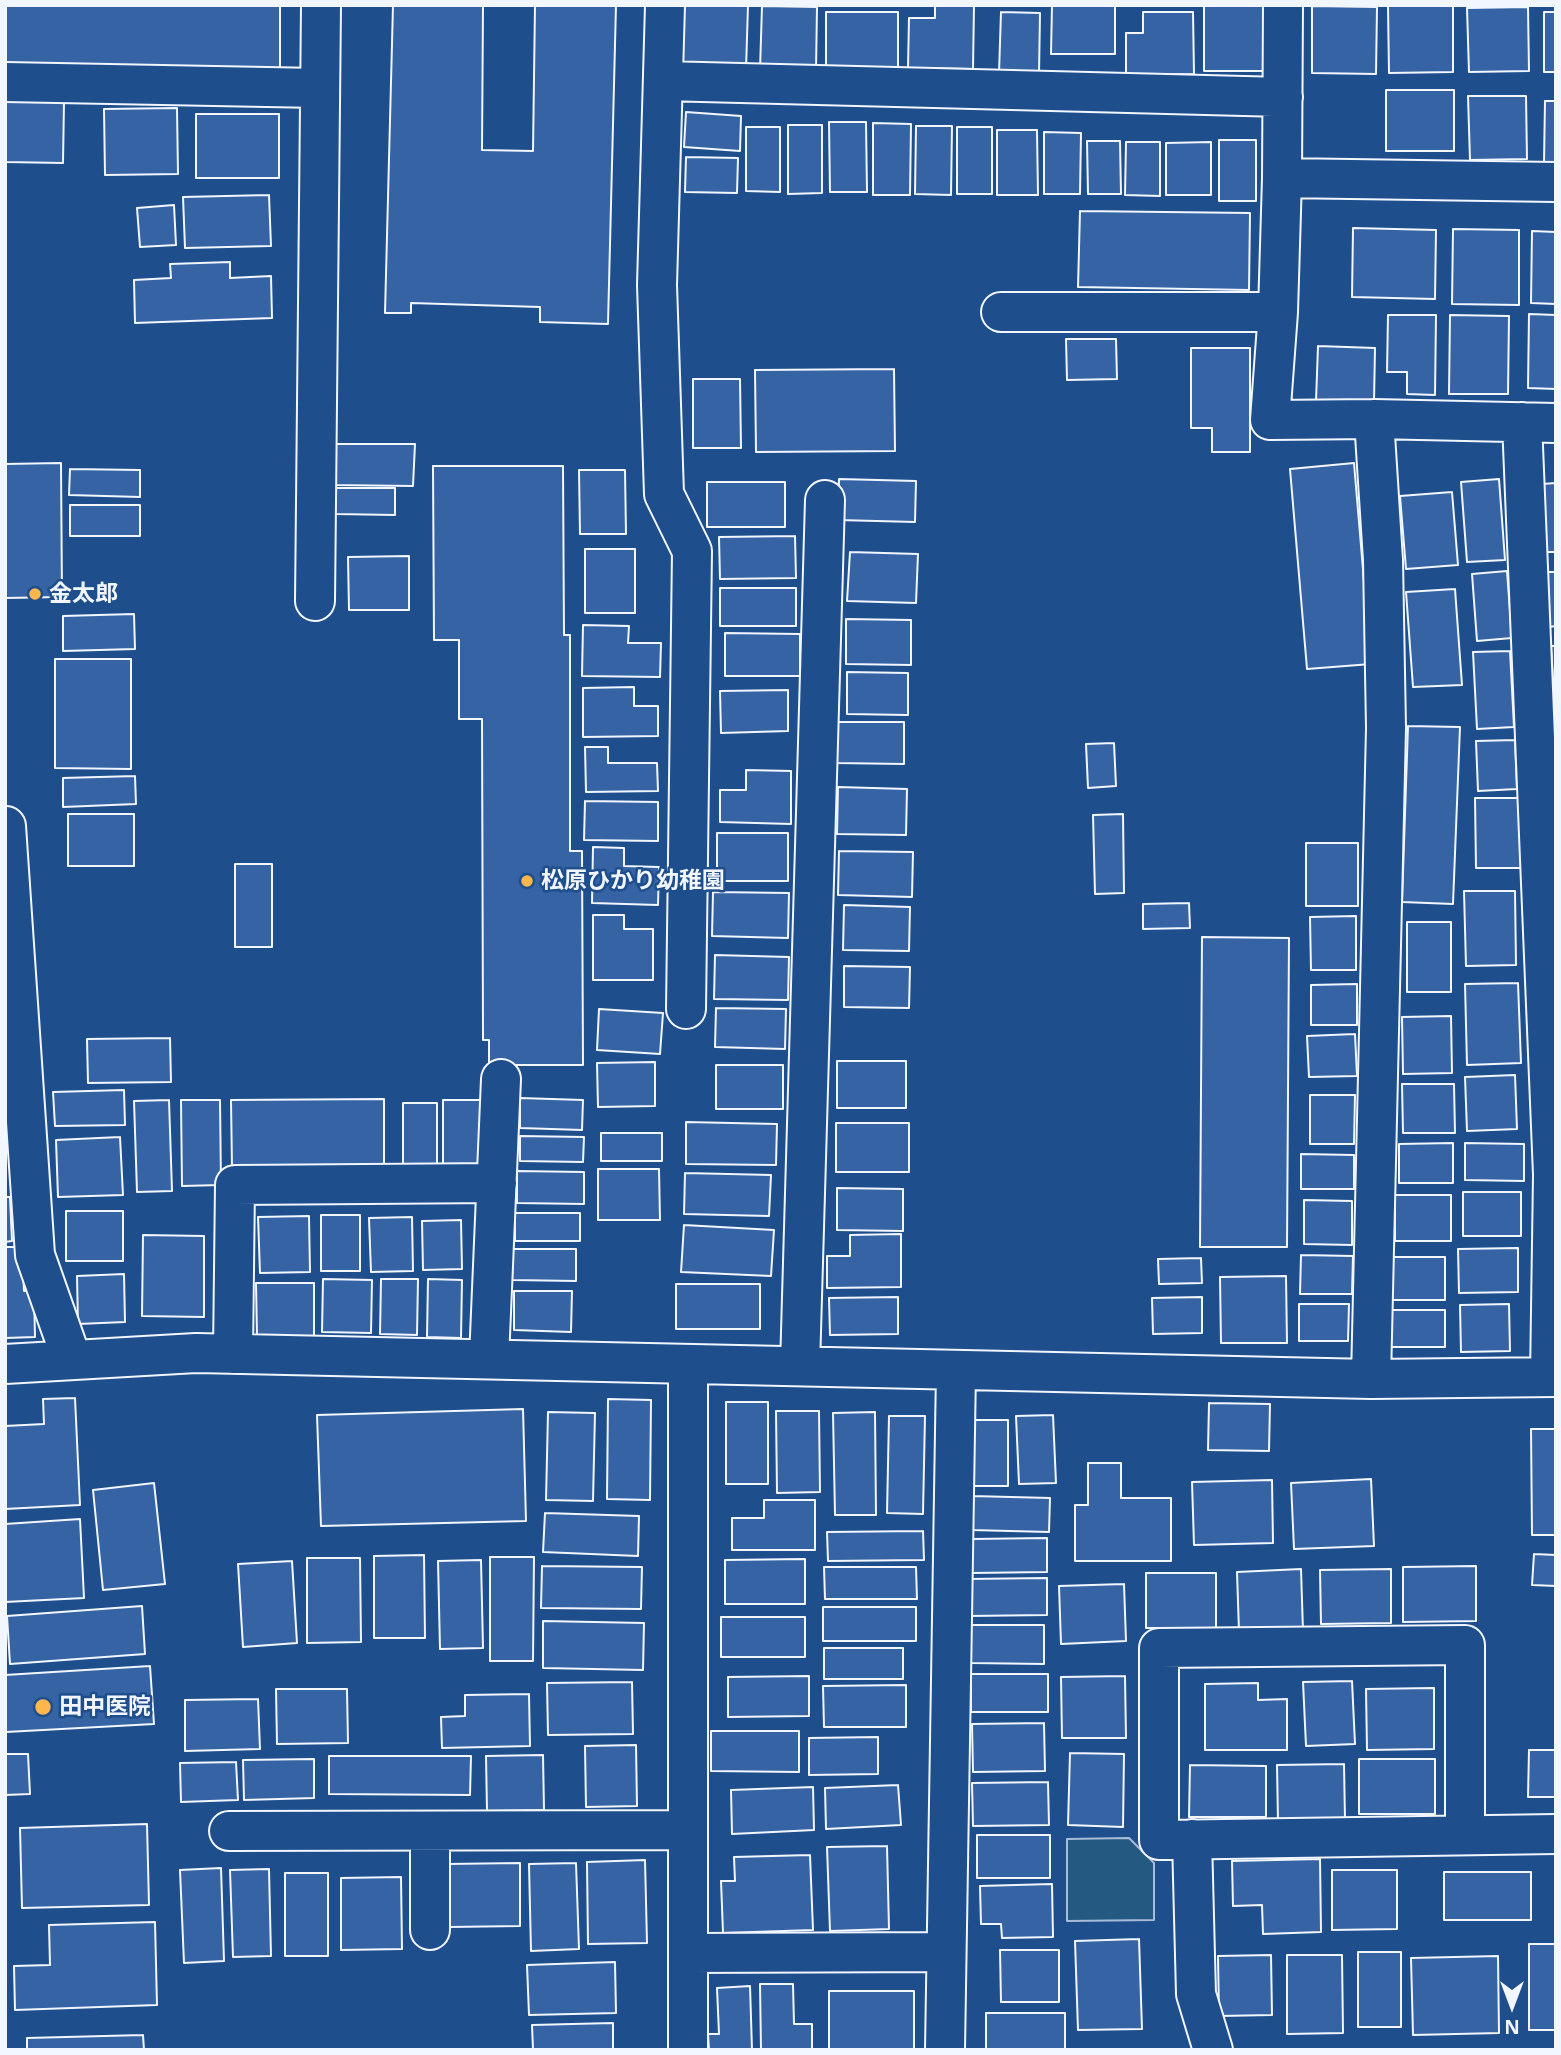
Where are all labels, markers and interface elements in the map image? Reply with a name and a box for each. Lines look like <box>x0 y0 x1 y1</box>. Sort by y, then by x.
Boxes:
place label: 金太郎 <box>49 580 118 608</box>
marker: 金太郎 <box>27 586 43 602</box>
place label: 松原ひかり幼稚園 <box>541 867 725 895</box>
marker: 松原ひかり幼稚園 <box>519 873 535 889</box>
place label: 田中医院 <box>59 1693 151 1721</box>
marker: 田中医院 <box>33 1697 53 1717</box>
north arrow <box>1477 1971 1547 2041</box>
text: N <box>1504 2014 1520 2040</box>

